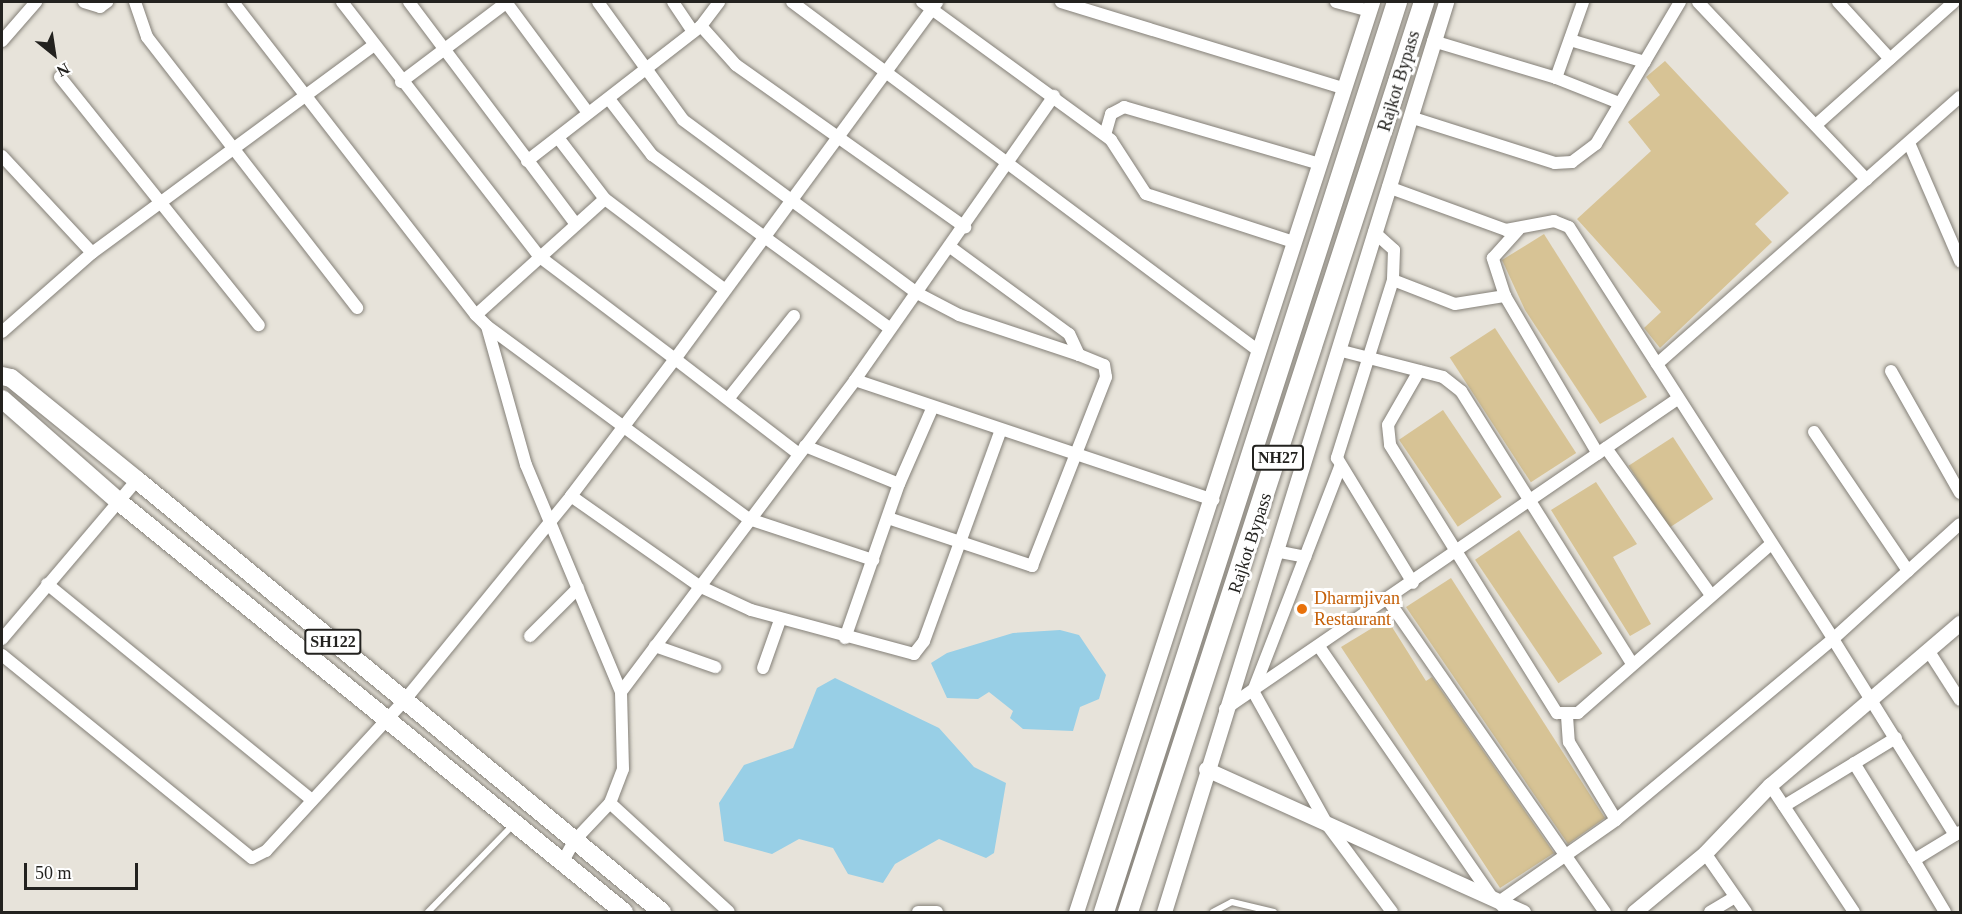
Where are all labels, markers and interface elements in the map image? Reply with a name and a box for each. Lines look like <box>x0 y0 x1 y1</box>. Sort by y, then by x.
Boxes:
north arrow <box>24 24 84 84</box>
street label: Rajkot Bypass <box>1373 28 1425 134</box>
text: N <box>54 60 73 80</box>
road number: NH27 <box>1251 445 1305 471</box>
street label: Rajkot Bypass <box>1224 490 1276 596</box>
place label: Dharmjivan Restaurant <box>1314 588 1400 630</box>
marker: Dharmjivan Restaurant <box>1295 602 1309 616</box>
road number: SH122 <box>303 629 363 655</box>
scale bar <box>27 851 141 889</box>
text: 50 m <box>35 863 72 883</box>

